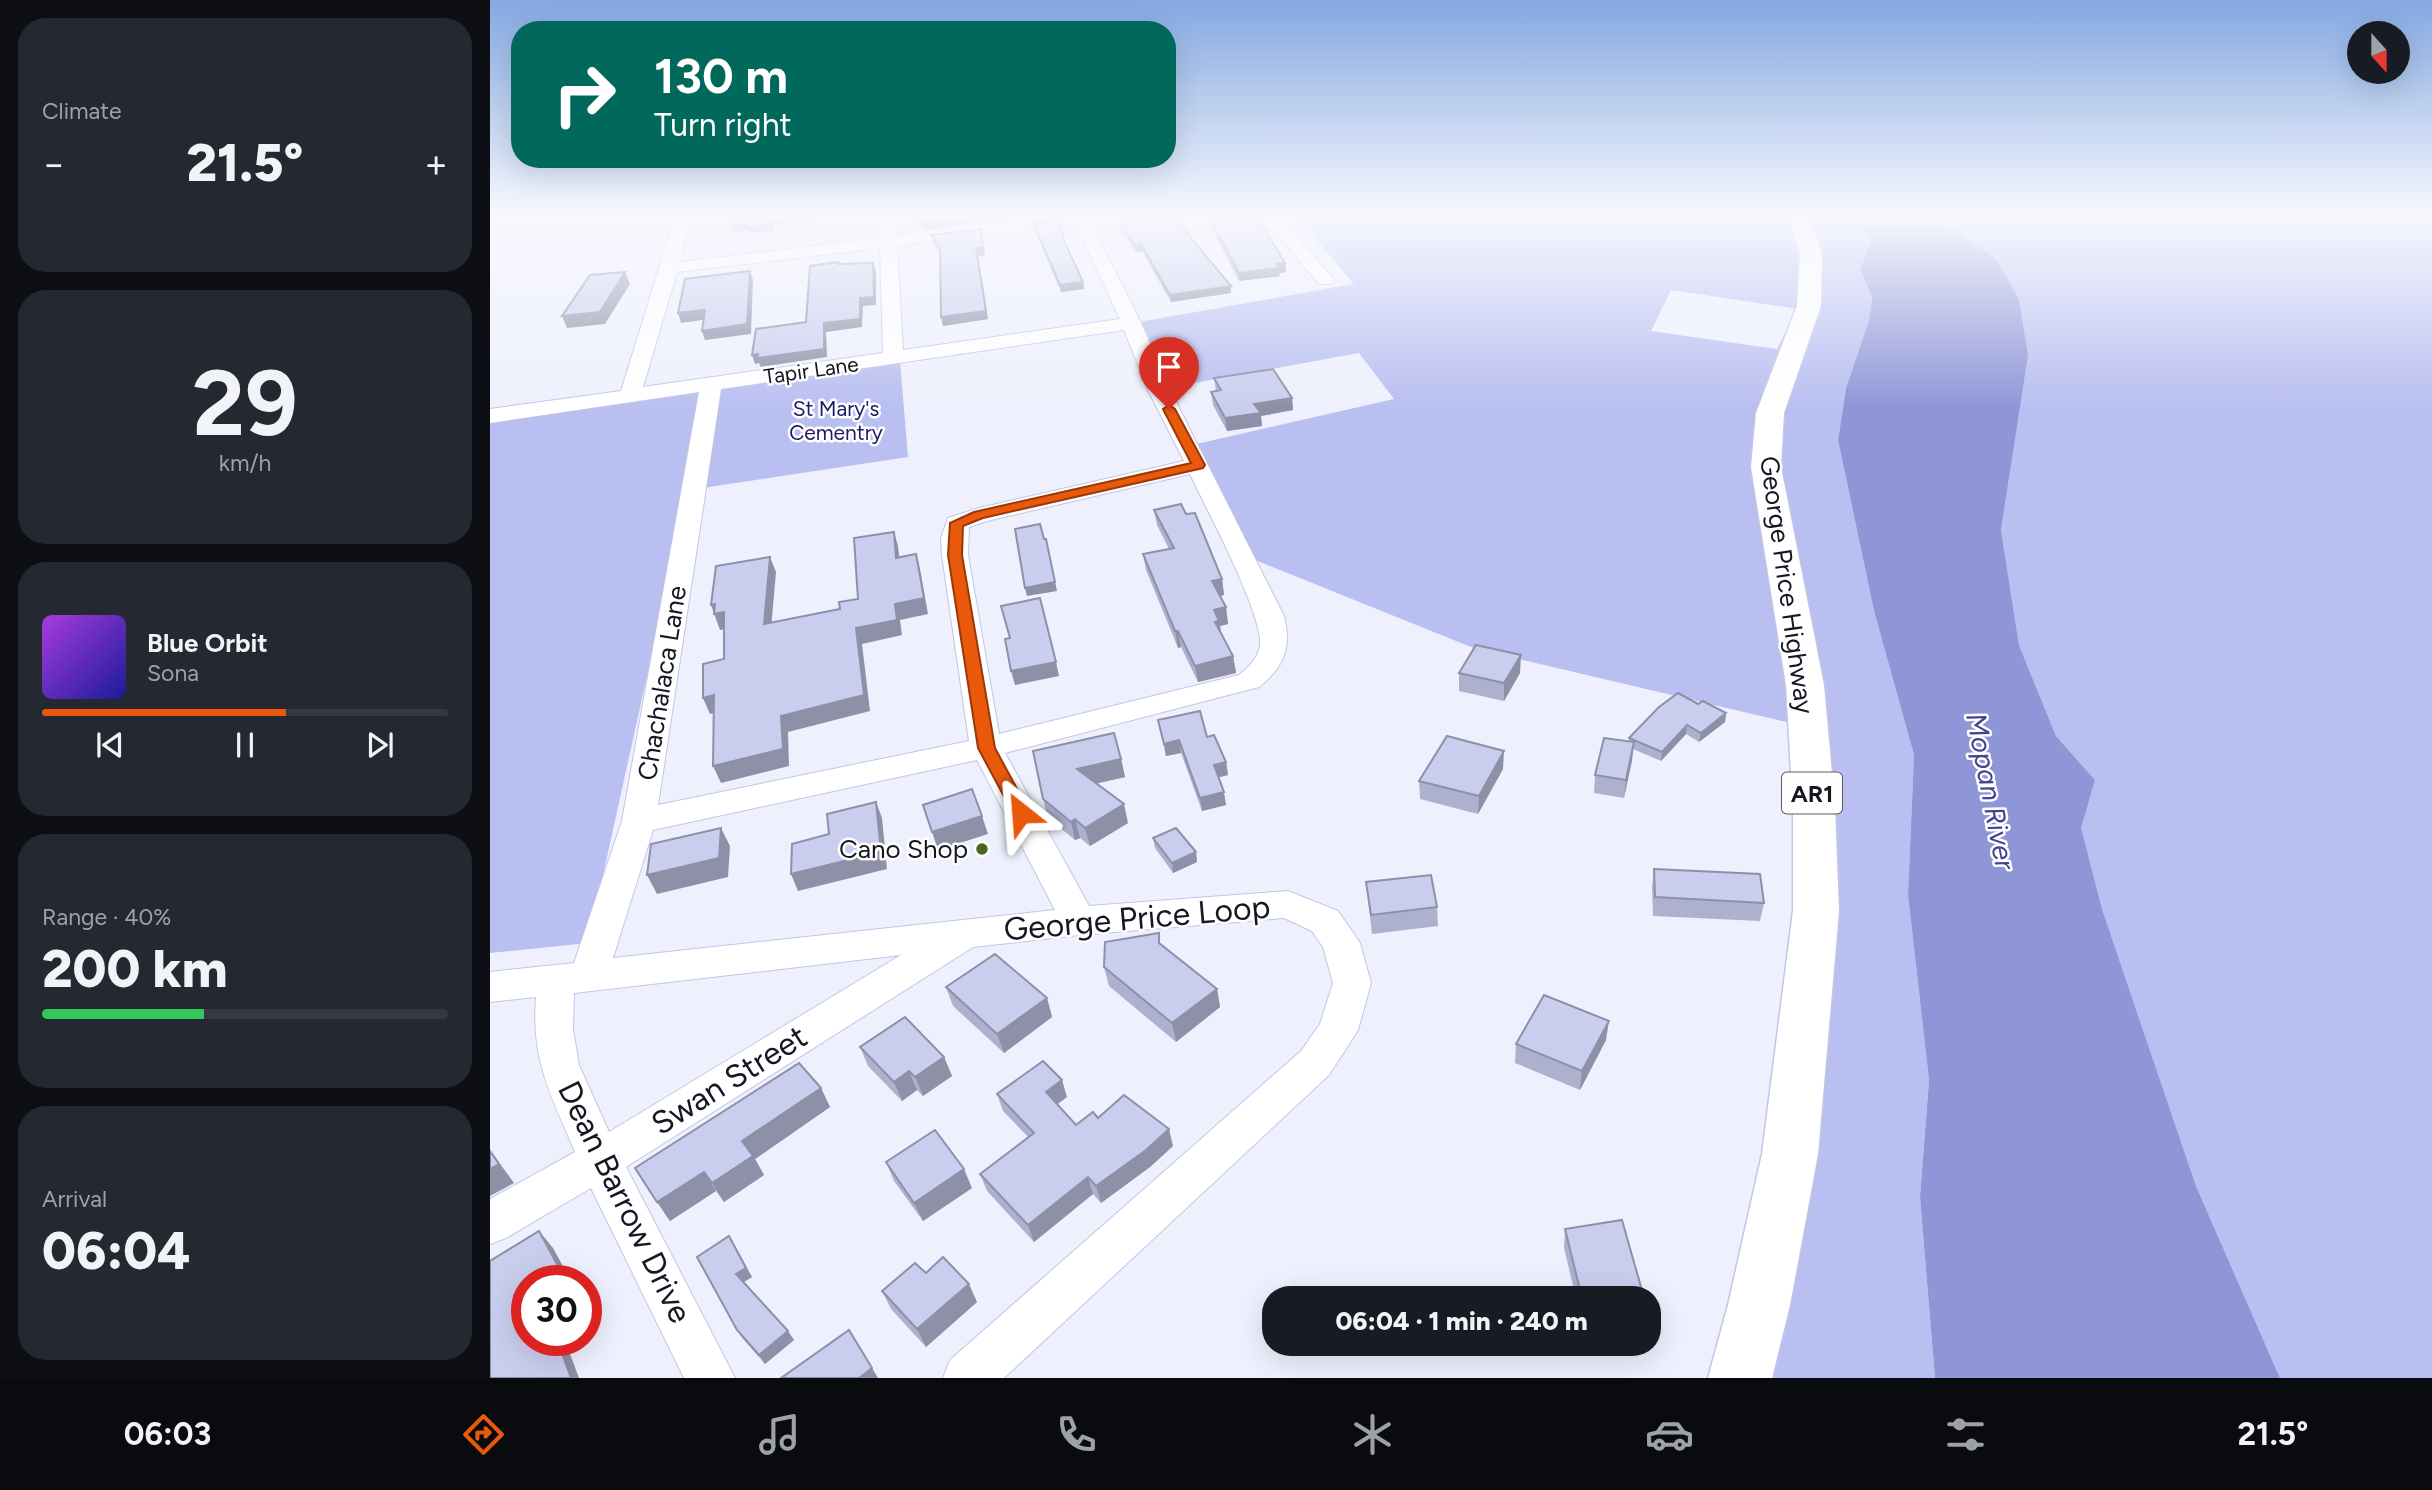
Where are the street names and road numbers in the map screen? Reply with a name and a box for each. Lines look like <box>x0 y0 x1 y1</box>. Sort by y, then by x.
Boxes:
street label: Tapir Lane <box>762 351 860 389</box>
street label: George Price Highway <box>1753 454 1821 716</box>
street label: Chachalaca Lane <box>631 583 693 783</box>
road number: AR1 <box>1782 772 1842 814</box>
street label: George Price Loop <box>1002 887 1272 949</box>
street label: Swan Street <box>644 1017 814 1143</box>
street label: Dean Barrow Drive <box>550 1075 700 1329</box>

